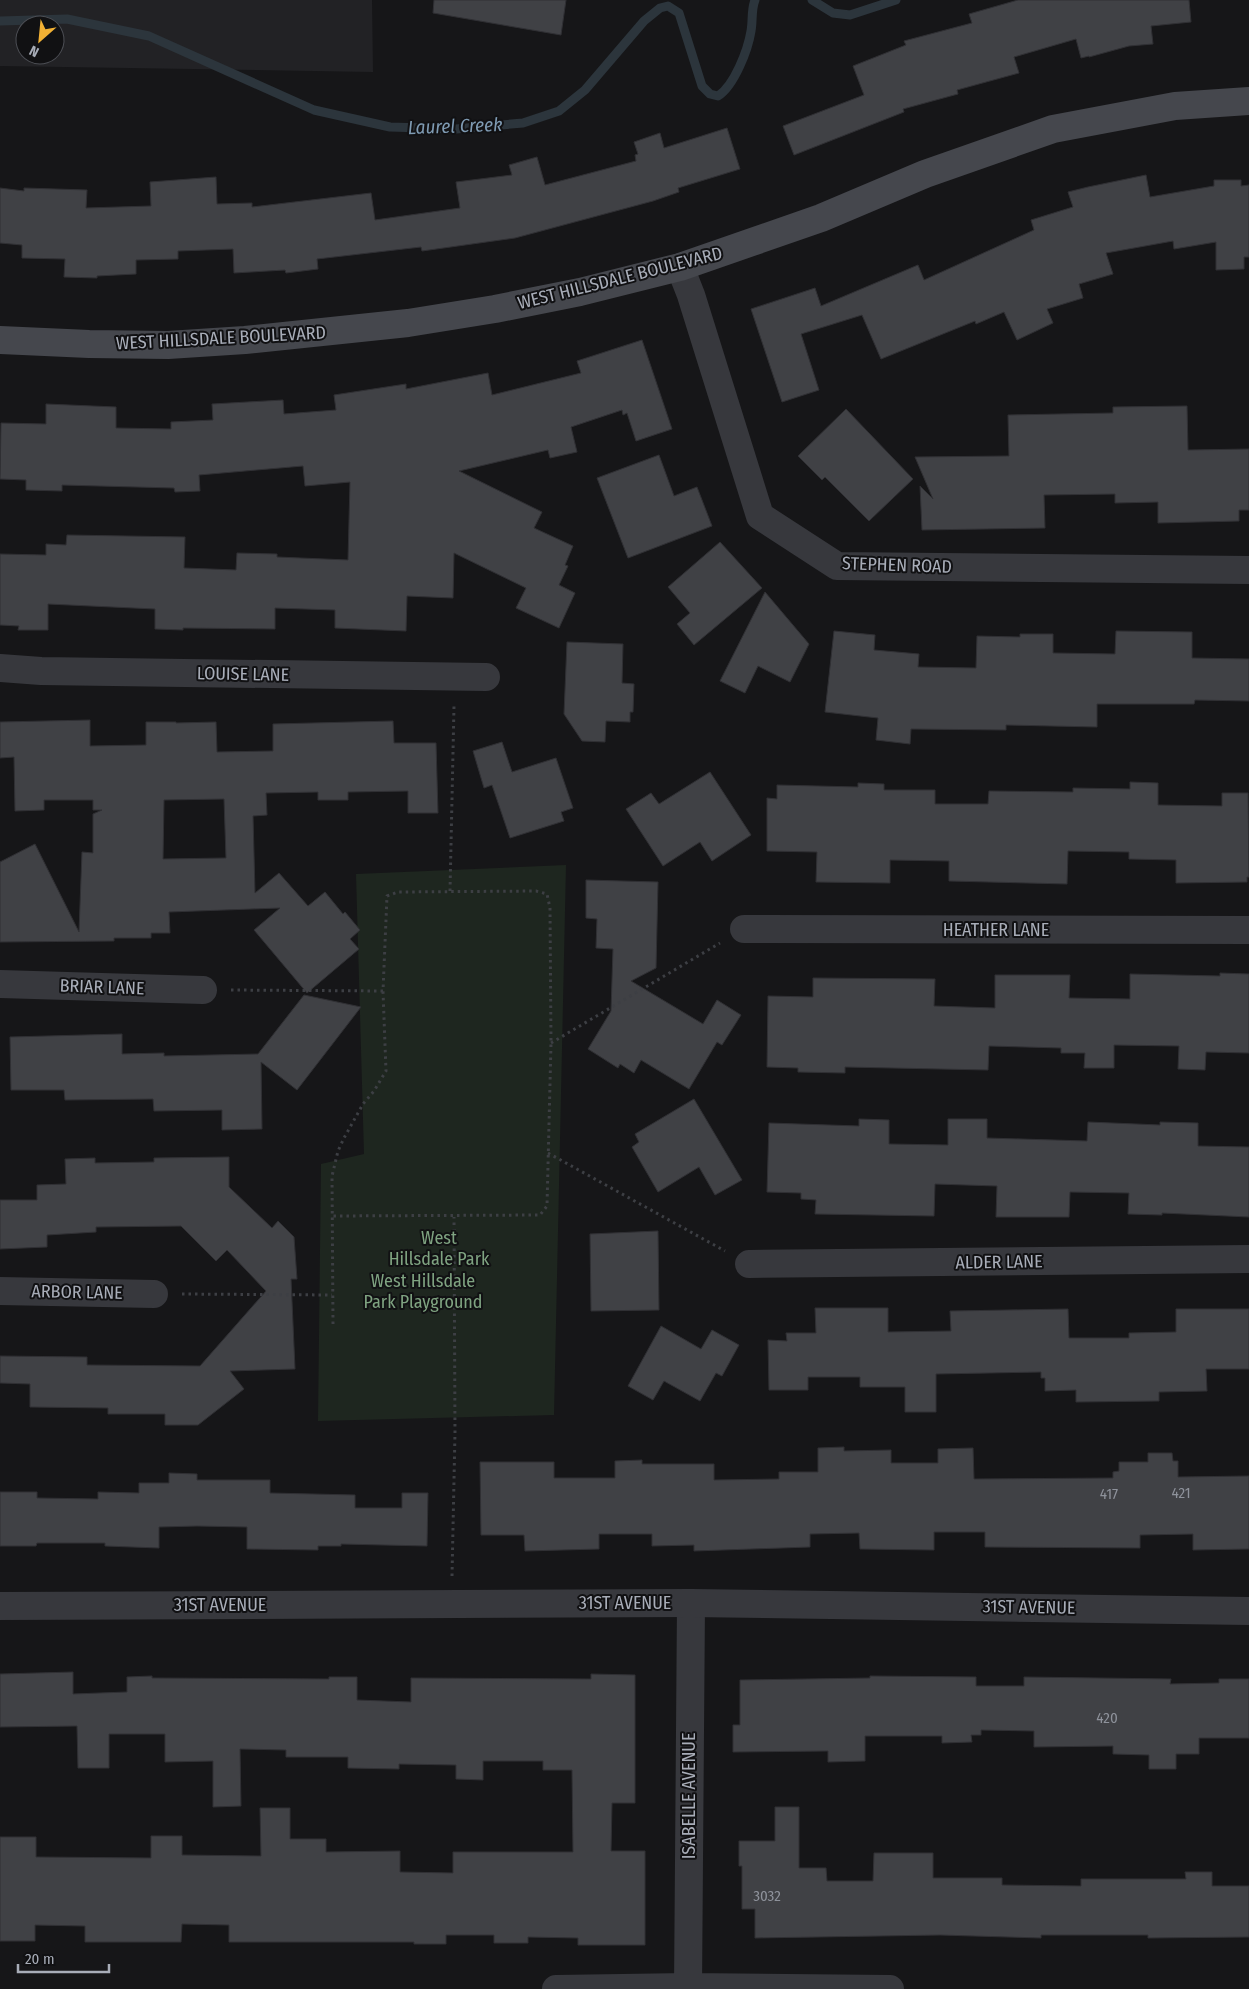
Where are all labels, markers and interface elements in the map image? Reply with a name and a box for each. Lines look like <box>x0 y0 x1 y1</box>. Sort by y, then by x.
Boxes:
north arrow <box>15 15 65 65</box>
text: N <box>27 42 42 61</box>
water label: Laurel Creek <box>407 113 503 139</box>
street label: WEST HILLSDALE BOULEVARD <box>515 242 725 314</box>
street label: WEST HILLSDALE BOULEVARD <box>115 322 327 354</box>
street label: STEPHEN ROAD <box>842 552 952 578</box>
street label: LOUISE LANE <box>197 662 289 686</box>
street label: HEATHER LANE <box>943 919 1049 941</box>
street label: BRIAR LANE <box>59 975 145 999</box>
park label: West Hillsdale Park <box>389 1227 490 1270</box>
street label: ALDER LANE <box>955 1250 1043 1274</box>
park label: West Hillsdale Park Playground <box>364 1270 482 1313</box>
street label: ARBOR LANE <box>31 1280 123 1304</box>
house number: 421 <box>1171 1484 1191 1502</box>
house number: 417 <box>1100 1485 1118 1503</box>
street label: 31ST AVENUE <box>579 1592 671 1614</box>
street label: 31ST AVENUE <box>174 1594 266 1616</box>
street label: 31ST AVENUE <box>983 1595 1075 1619</box>
house number: 420 <box>1096 1709 1118 1727</box>
street label: ISABELLE AVENUE <box>678 1733 700 1859</box>
house number: 3032 <box>753 1887 781 1905</box>
scale bar <box>18 1942 109 1974</box>
text: 20 m <box>25 1950 55 1968</box>

